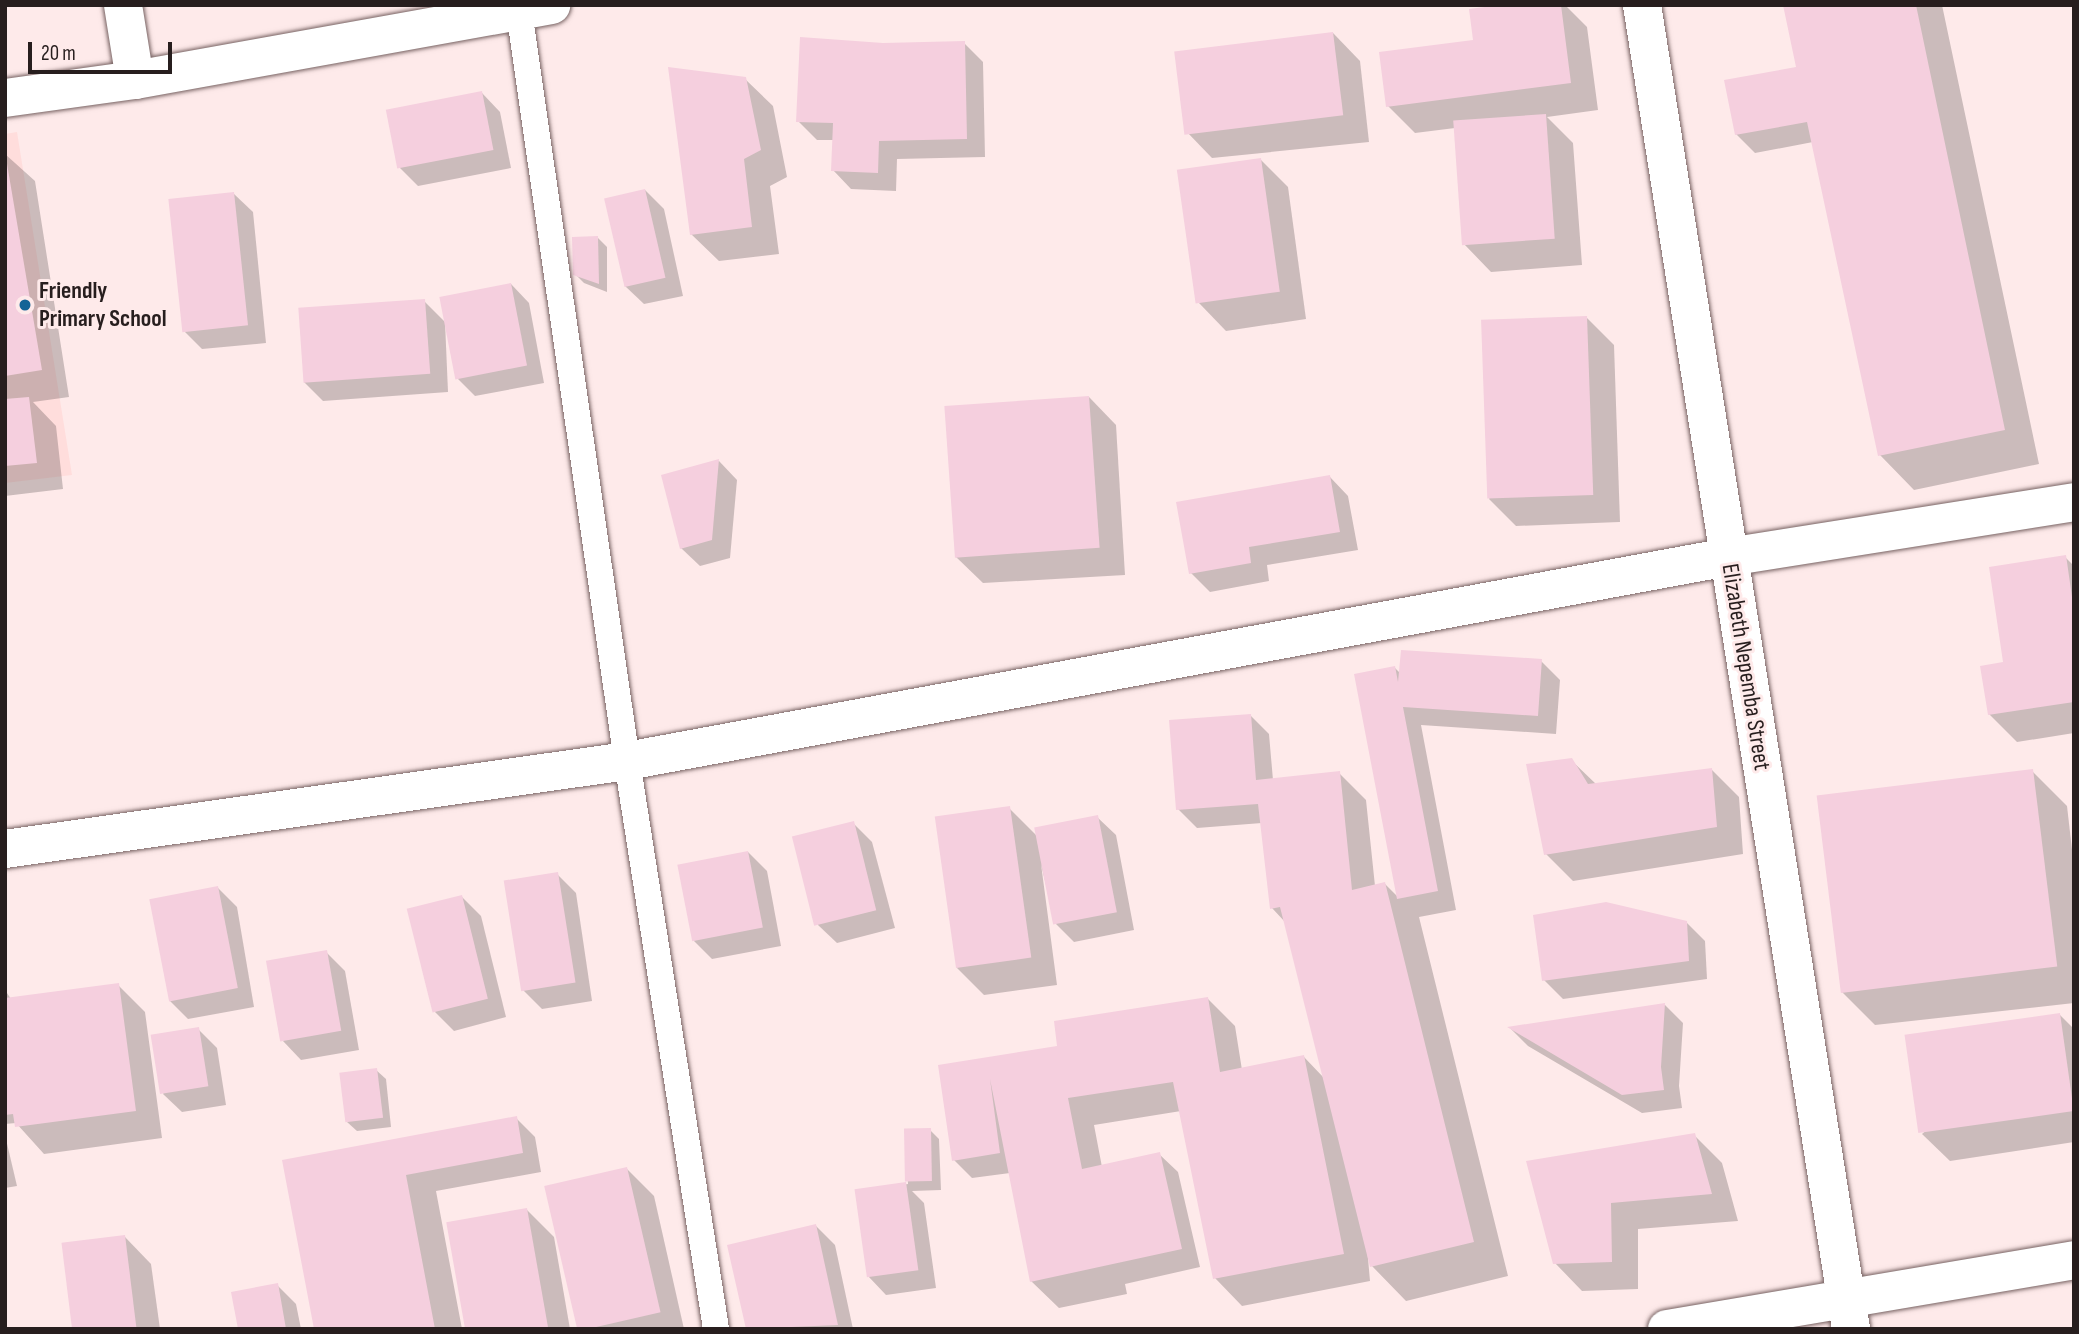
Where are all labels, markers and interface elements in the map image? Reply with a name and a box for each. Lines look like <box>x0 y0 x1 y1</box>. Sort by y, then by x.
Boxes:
scale bar <box>32 28 175 72</box>
text: 20 m <box>41 41 76 66</box>
place label: Friendly Primary School <box>39 277 167 333</box>
marker: Friendly Primary School <box>17 297 33 313</box>
street label: Elizabeth Nepemba Street <box>1715 562 1777 772</box>

